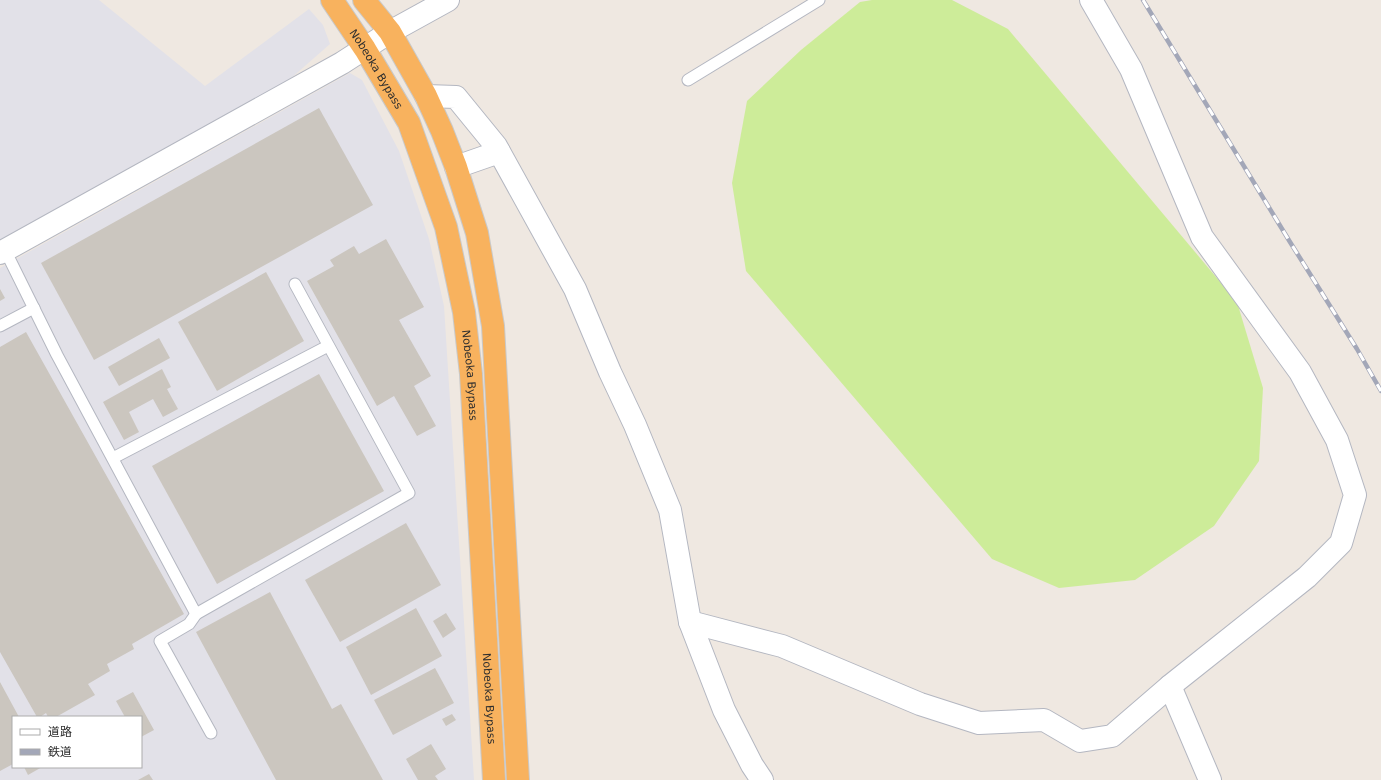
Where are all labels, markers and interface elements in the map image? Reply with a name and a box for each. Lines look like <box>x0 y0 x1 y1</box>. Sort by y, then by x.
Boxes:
street label: Nobeoka Bypass <box>347 27 405 112</box>
street label: Nobeoka Bypass <box>459 329 480 421</box>
street label: Nobeoka Bypass <box>480 653 498 745</box>
legend <box>12 716 142 768</box>
text: 道路 <box>48 725 72 739</box>
text: 鉄道 <box>48 745 72 759</box>

